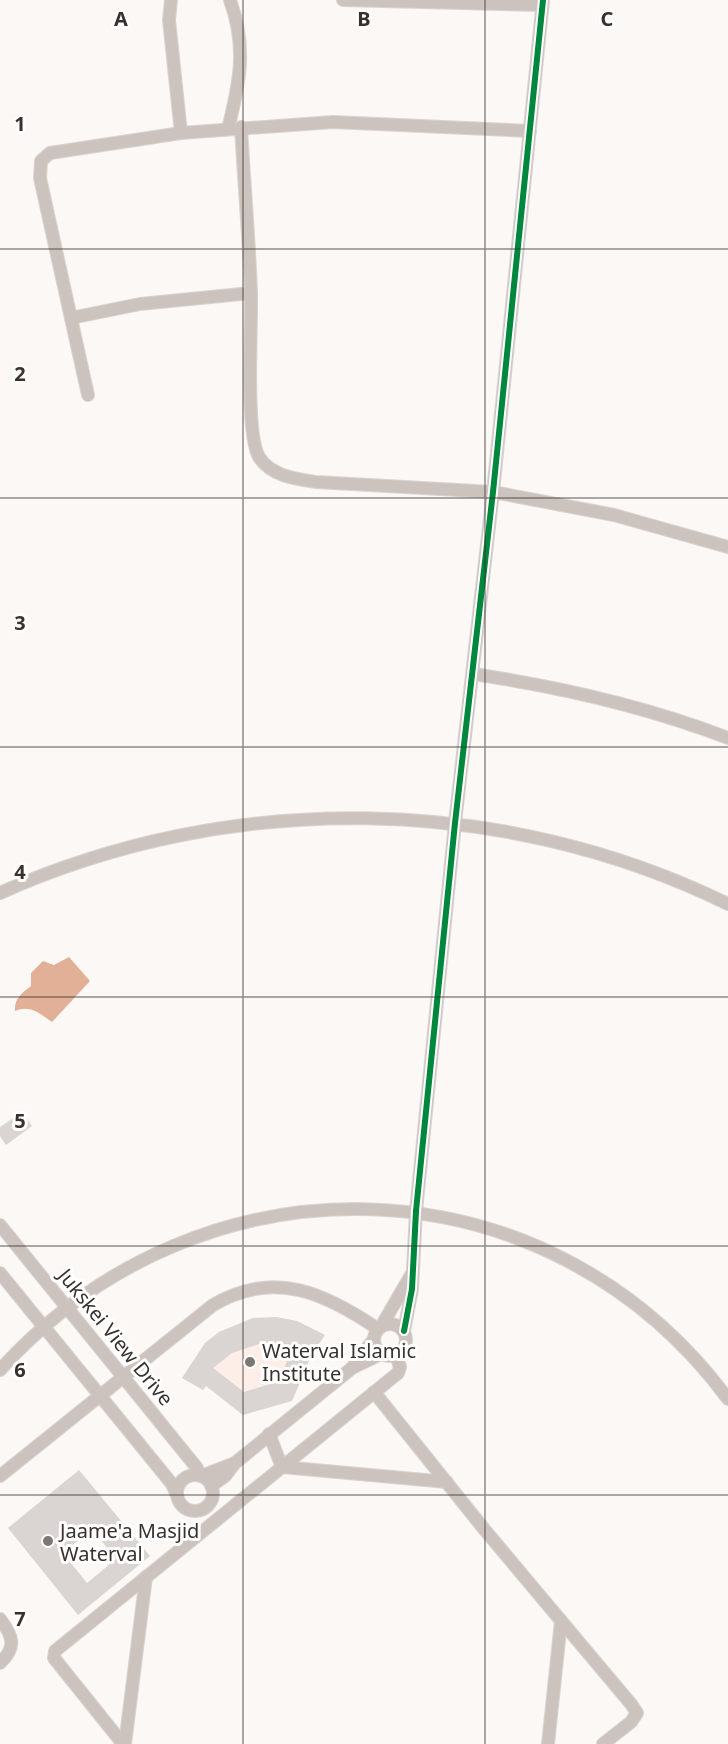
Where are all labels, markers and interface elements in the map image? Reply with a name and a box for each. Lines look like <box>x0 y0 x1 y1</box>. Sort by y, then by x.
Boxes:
text: A <box>114 5 128 32</box>
text: B <box>357 5 371 32</box>
text: C <box>601 5 614 32</box>
text: 1 <box>14 110 26 137</box>
text: 2 <box>14 360 26 387</box>
text: 3 <box>14 609 26 636</box>
text: 4 <box>14 858 26 885</box>
text: 5 <box>14 1107 26 1134</box>
street label: Jukskei View Drive <box>51 1261 180 1411</box>
place label: Waterval Islamic Institute <box>262 1337 416 1387</box>
marker: Waterval Islamic Institute <box>243 1355 257 1369</box>
text: 6 <box>14 1356 26 1383</box>
place label: Jaame'a Masjid Waterval <box>58 1517 199 1567</box>
marker: Jaame'a Masjid Waterval <box>41 1534 55 1548</box>
text: 7 <box>14 1605 26 1632</box>

